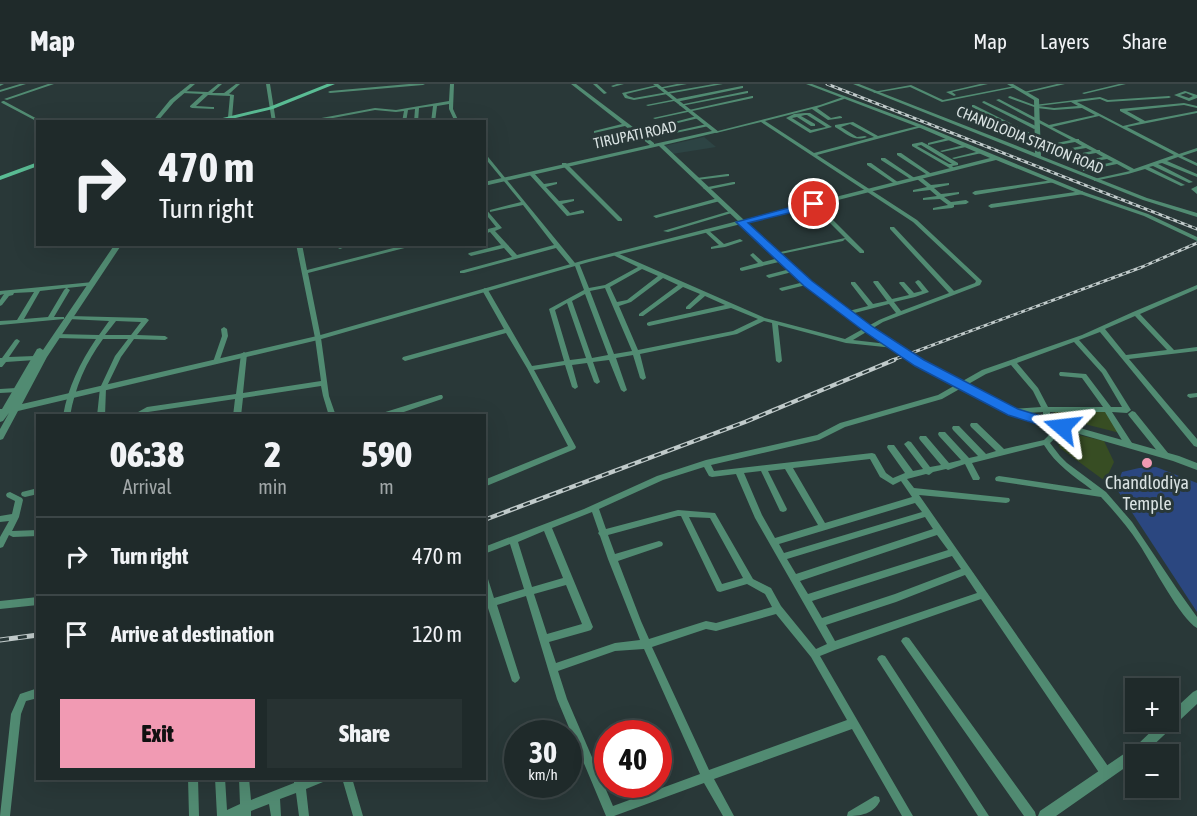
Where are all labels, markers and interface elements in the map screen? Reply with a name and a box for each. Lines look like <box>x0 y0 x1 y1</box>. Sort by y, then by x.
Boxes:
text: Map <box>30 25 75 57</box>
text: Map <box>973 29 1007 53</box>
text: Layers <box>1040 29 1090 53</box>
text: Share <box>1123 29 1167 53</box>
street label: CHANDLODIA STATION ROAD <box>954 102 1106 177</box>
street label: TIRUPATI ROAD <box>592 117 678 152</box>
text: 470 m <box>159 143 254 191</box>
icon: right <box>60 144 138 222</box>
pin <box>788 178 839 229</box>
icon: arrive <box>797 187 830 220</box>
text: Turn right <box>159 193 254 224</box>
position arrow <box>1030 395 1094 459</box>
text: 06:38 <box>110 433 184 475</box>
text: 2 <box>264 433 281 475</box>
text: 590 <box>361 433 412 475</box>
marker: Chandlodiya Temple <box>1140 456 1154 470</box>
place label: Chandlodiya Temple <box>1105 472 1189 514</box>
text: Arrival <box>123 475 172 498</box>
text: min <box>258 475 287 498</box>
text: m <box>379 475 394 498</box>
icon: right <box>60 540 93 573</box>
text: Turn right <box>111 543 188 569</box>
text: 470 m <box>412 543 462 569</box>
icon: arrive <box>60 618 93 651</box>
text: Arrive at destination <box>111 621 274 647</box>
text: 120 m <box>412 621 462 647</box>
map controls <box>1125 678 1179 798</box>
button: + <box>1125 678 1179 732</box>
button: Exit <box>60 699 255 768</box>
button: Share <box>267 699 462 768</box>
speed limit sign: 40 <box>594 720 672 798</box>
text: 30 <box>529 735 557 769</box>
button: − <box>1125 744 1179 798</box>
text: km/h <box>528 766 558 783</box>

